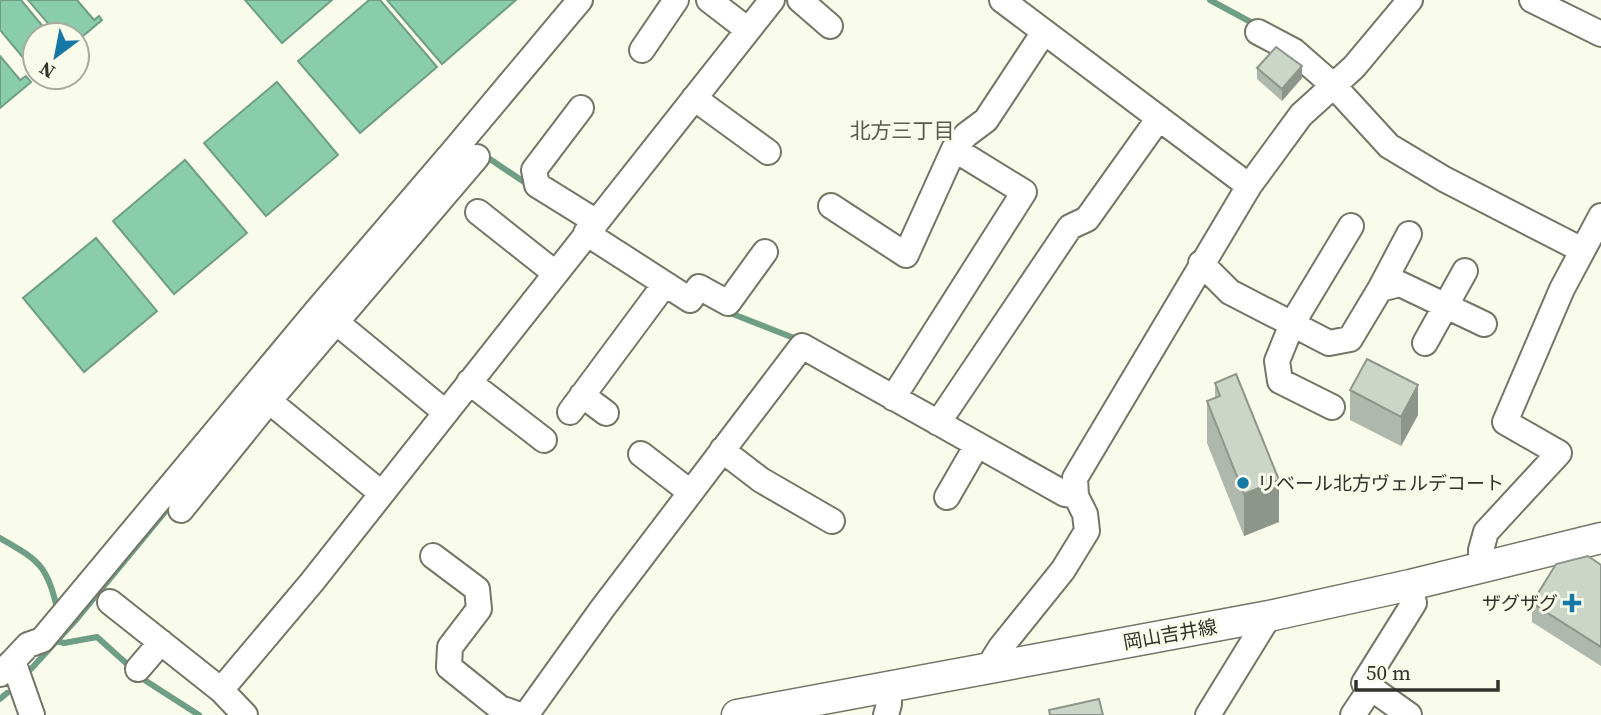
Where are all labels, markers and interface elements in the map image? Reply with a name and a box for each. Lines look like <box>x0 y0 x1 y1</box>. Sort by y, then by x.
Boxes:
north arrow <box>21 21 91 91</box>
text: N <box>34 56 60 85</box>
district label: 北方三丁目 <box>850 116 955 145</box>
place label: リベール北方ヴェルデコート <box>1257 470 1504 496</box>
marker: リベール北方ヴェルデコート <box>1235 475 1251 491</box>
place label: ザグザグ <box>1482 590 1558 616</box>
marker: ザグザグ <box>1564 595 1580 611</box>
street label: 岡山吉井線 <box>1121 613 1219 655</box>
scale bar <box>1356 648 1498 692</box>
text: 50 m <box>1366 658 1411 687</box>

